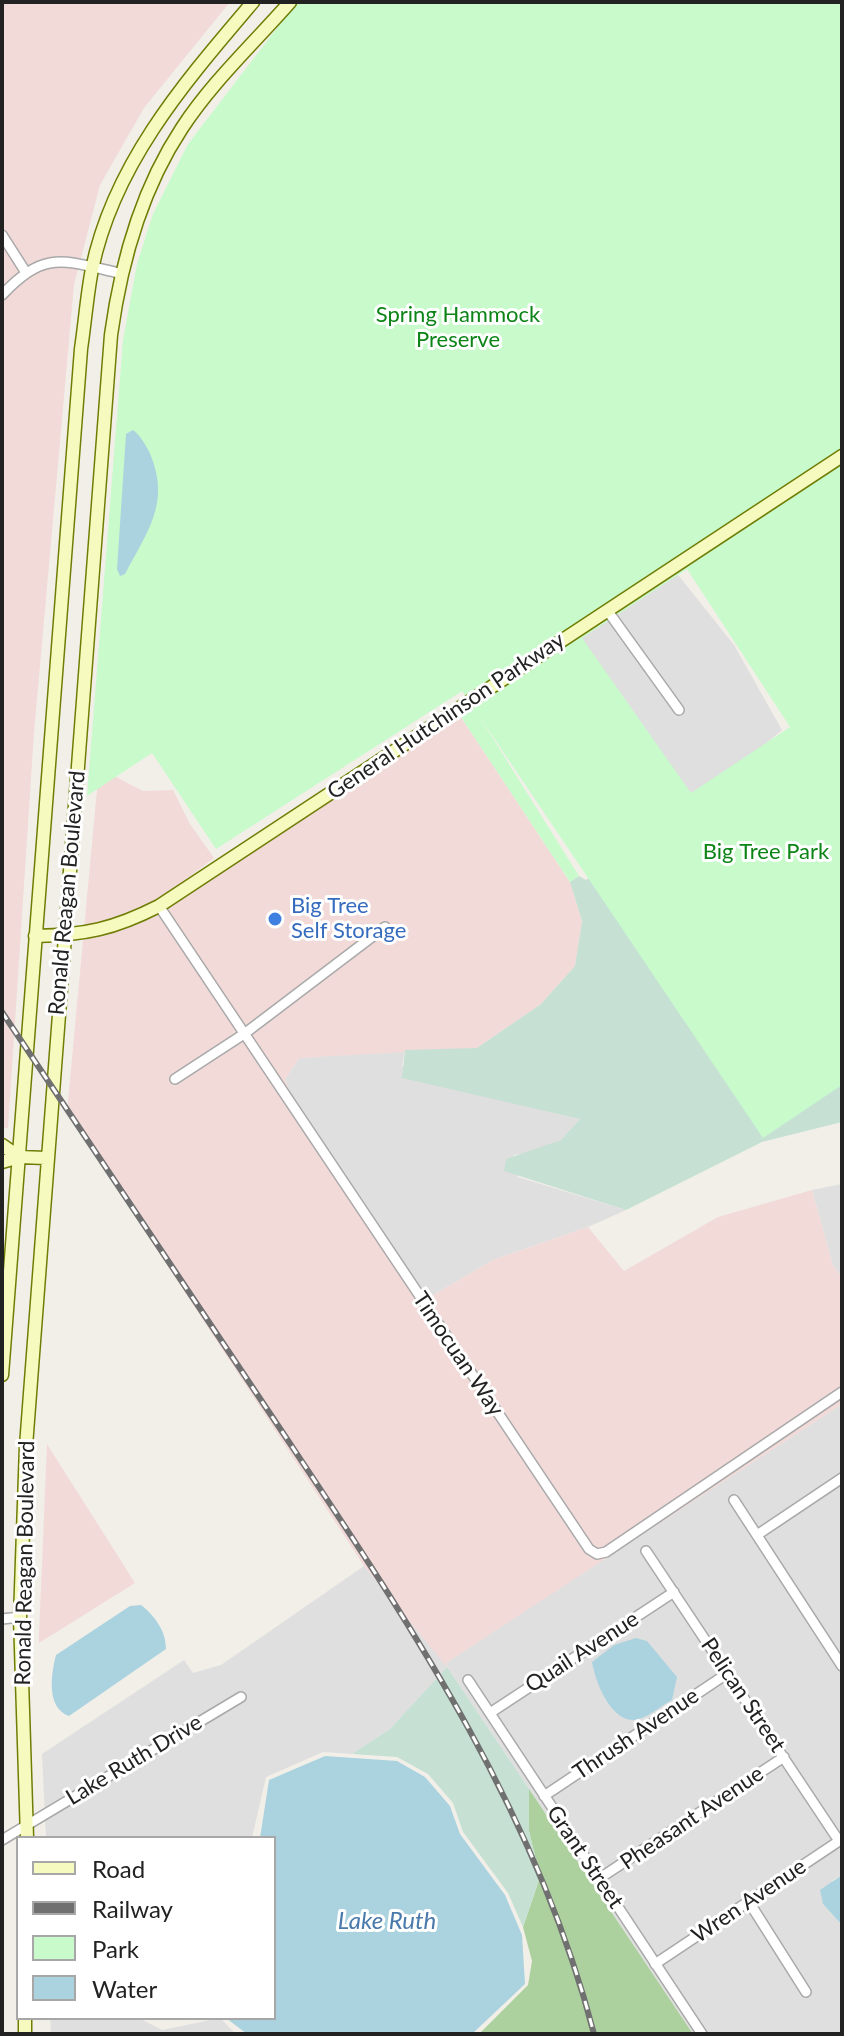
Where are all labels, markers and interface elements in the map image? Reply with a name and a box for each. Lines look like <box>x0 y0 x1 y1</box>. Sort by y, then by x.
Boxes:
park label: Spring Hammock Preserve <box>376 302 540 354</box>
street label: General Hutchinson Parkway <box>323 627 569 805</box>
street label: Ronald Reagan Boulevard <box>43 770 91 1016</box>
park label: Big Tree Park <box>703 839 829 865</box>
place label: Big Tree Self Storage <box>291 893 406 944</box>
marker: Big Tree Self Storage <box>266 910 284 928</box>
street label: Timocuan Way <box>407 1287 509 1421</box>
street label: Ronald Reagan Boulevard <box>10 1440 40 1686</box>
street label: Quail Avenue <box>520 1606 644 1698</box>
street label: Pelican Street <box>695 1633 791 1757</box>
street label: Thrush Avenue <box>568 1682 704 1786</box>
street label: Lake Ruth Drive <box>61 1709 207 1811</box>
street label: Pheasant Avenue <box>615 1760 769 1876</box>
street label: Grant Street <box>541 1801 629 1913</box>
legend <box>16 1836 276 2020</box>
street label: Wren Avenue <box>687 1853 811 1949</box>
text: Road <box>92 1854 145 1883</box>
text: Railway <box>92 1894 173 1923</box>
water label: Lake Ruth <box>338 1907 436 1935</box>
text: Park <box>92 1934 139 1963</box>
text: Water <box>92 1974 157 2003</box>

